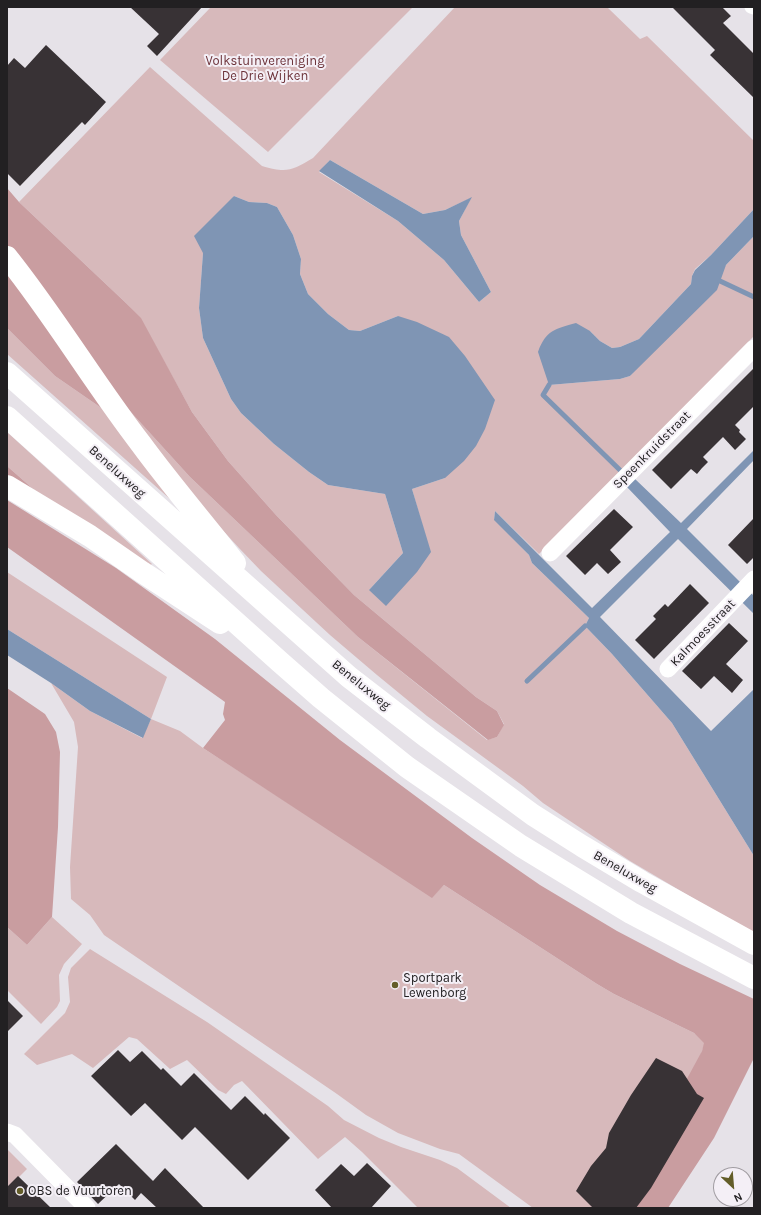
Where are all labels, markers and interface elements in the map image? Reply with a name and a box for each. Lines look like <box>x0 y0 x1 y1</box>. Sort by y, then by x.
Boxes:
park label: Volkstuinvereniging De Drie Wijken <box>206 53 324 84</box>
street label: Speenkruidstraat <box>610 408 694 492</box>
street label: Beneluxweg <box>85 442 149 502</box>
street label: Kalmoesstraat <box>667 596 739 670</box>
street label: Beneluxweg <box>329 657 393 713</box>
street label: Beneluxweg <box>590 848 660 896</box>
place label: Sportpark Lewenborg <box>403 970 466 1001</box>
marker: Sportpark Lewenborg <box>390 980 400 990</box>
north arrow <box>713 1167 753 1207</box>
place label: OBS de Vuurtoren <box>28 1183 132 1199</box>
marker: OBS de Vuurtoren <box>15 1186 25 1196</box>
text: N <box>732 1190 744 1205</box>

